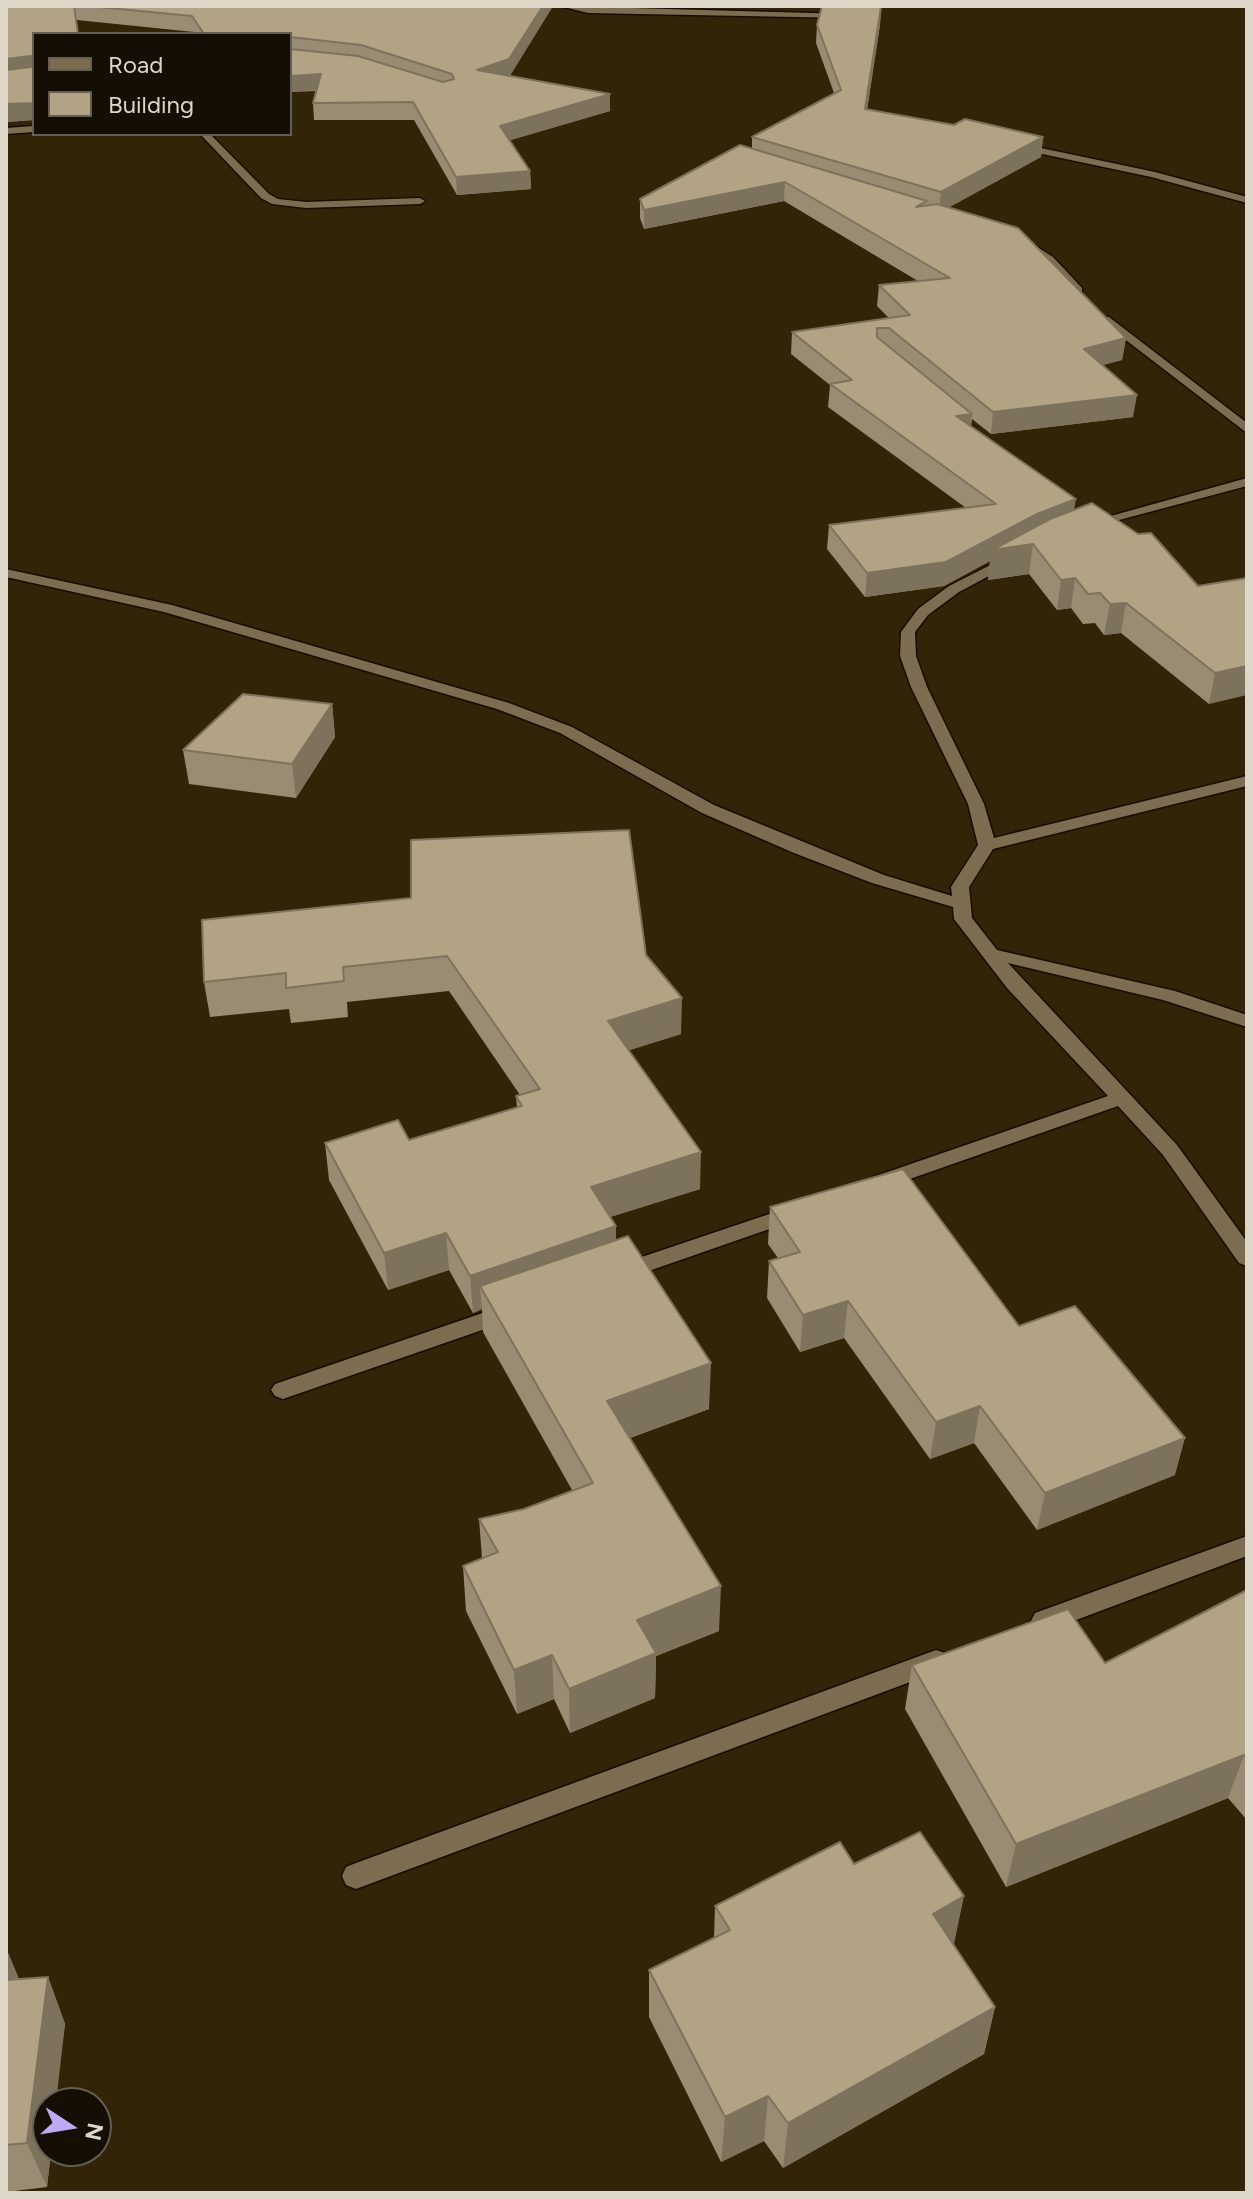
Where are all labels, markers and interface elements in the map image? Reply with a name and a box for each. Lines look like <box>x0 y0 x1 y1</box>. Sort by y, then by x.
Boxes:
legend <box>32 32 292 136</box>
text: Road <box>108 50 163 79</box>
text: Building <box>108 90 194 119</box>
north arrow <box>32 2087 112 2167</box>
text: N <box>79 2121 109 2143</box>

